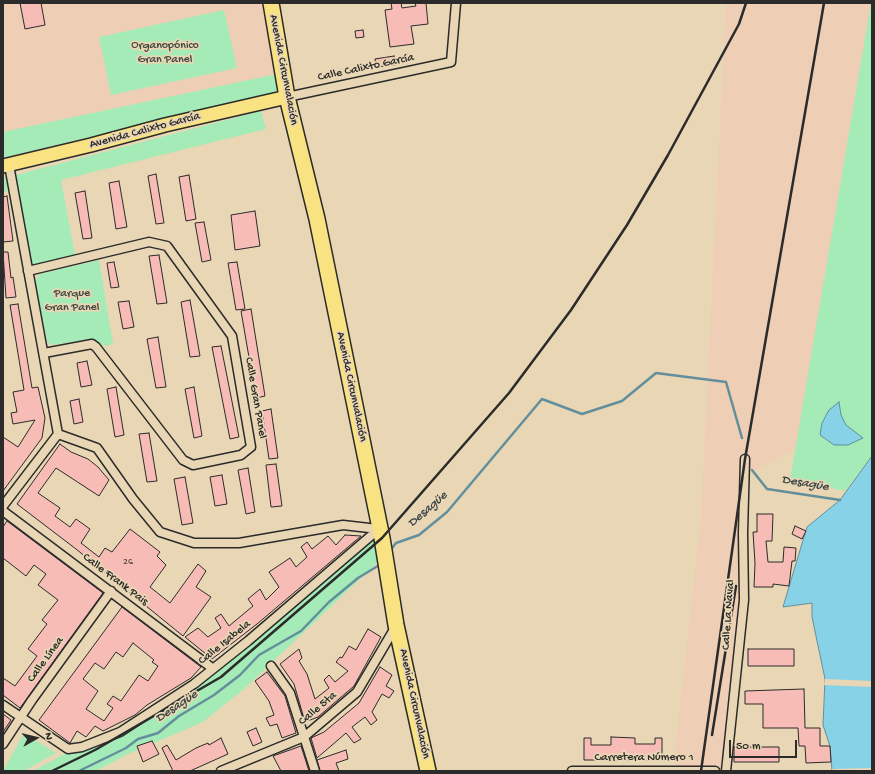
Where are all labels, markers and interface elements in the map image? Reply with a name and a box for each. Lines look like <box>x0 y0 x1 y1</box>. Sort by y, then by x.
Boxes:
street label: Avenida Circunvalación <box>265 14 301 126</box>
park label: Organopónico Gran Panel <box>131 39 199 67</box>
street label: Calle Calixto García <box>317 51 415 85</box>
street label: Avenida Calixto García <box>88 109 202 153</box>
park label: Parque Gran Panel <box>45 287 99 315</box>
street label: Avenida Circunvalación <box>332 331 370 443</box>
street label: Calle Gran Panel <box>241 356 269 440</box>
water label: Desagüe <box>780 473 830 495</box>
water label: Desagüe <box>405 489 451 531</box>
street label: Calle Frank Pais <box>79 551 151 609</box>
house number: 26 <box>123 556 133 568</box>
street label: Calle La Naval <box>719 579 739 651</box>
street label: Calle Isabela <box>196 617 254 669</box>
street label: Calle Línea <box>25 634 67 686</box>
street label: Avenida Circunvalación <box>395 648 433 760</box>
water label: Desagüe <box>153 687 201 727</box>
street label: Calle 5ta <box>296 689 340 729</box>
north arrow <box>16 718 56 758</box>
text: N <box>41 732 54 741</box>
scale bar <box>731 732 799 758</box>
text: 50 m <box>736 740 761 754</box>
street label: Carretera Número 1 <box>594 751 694 765</box>

